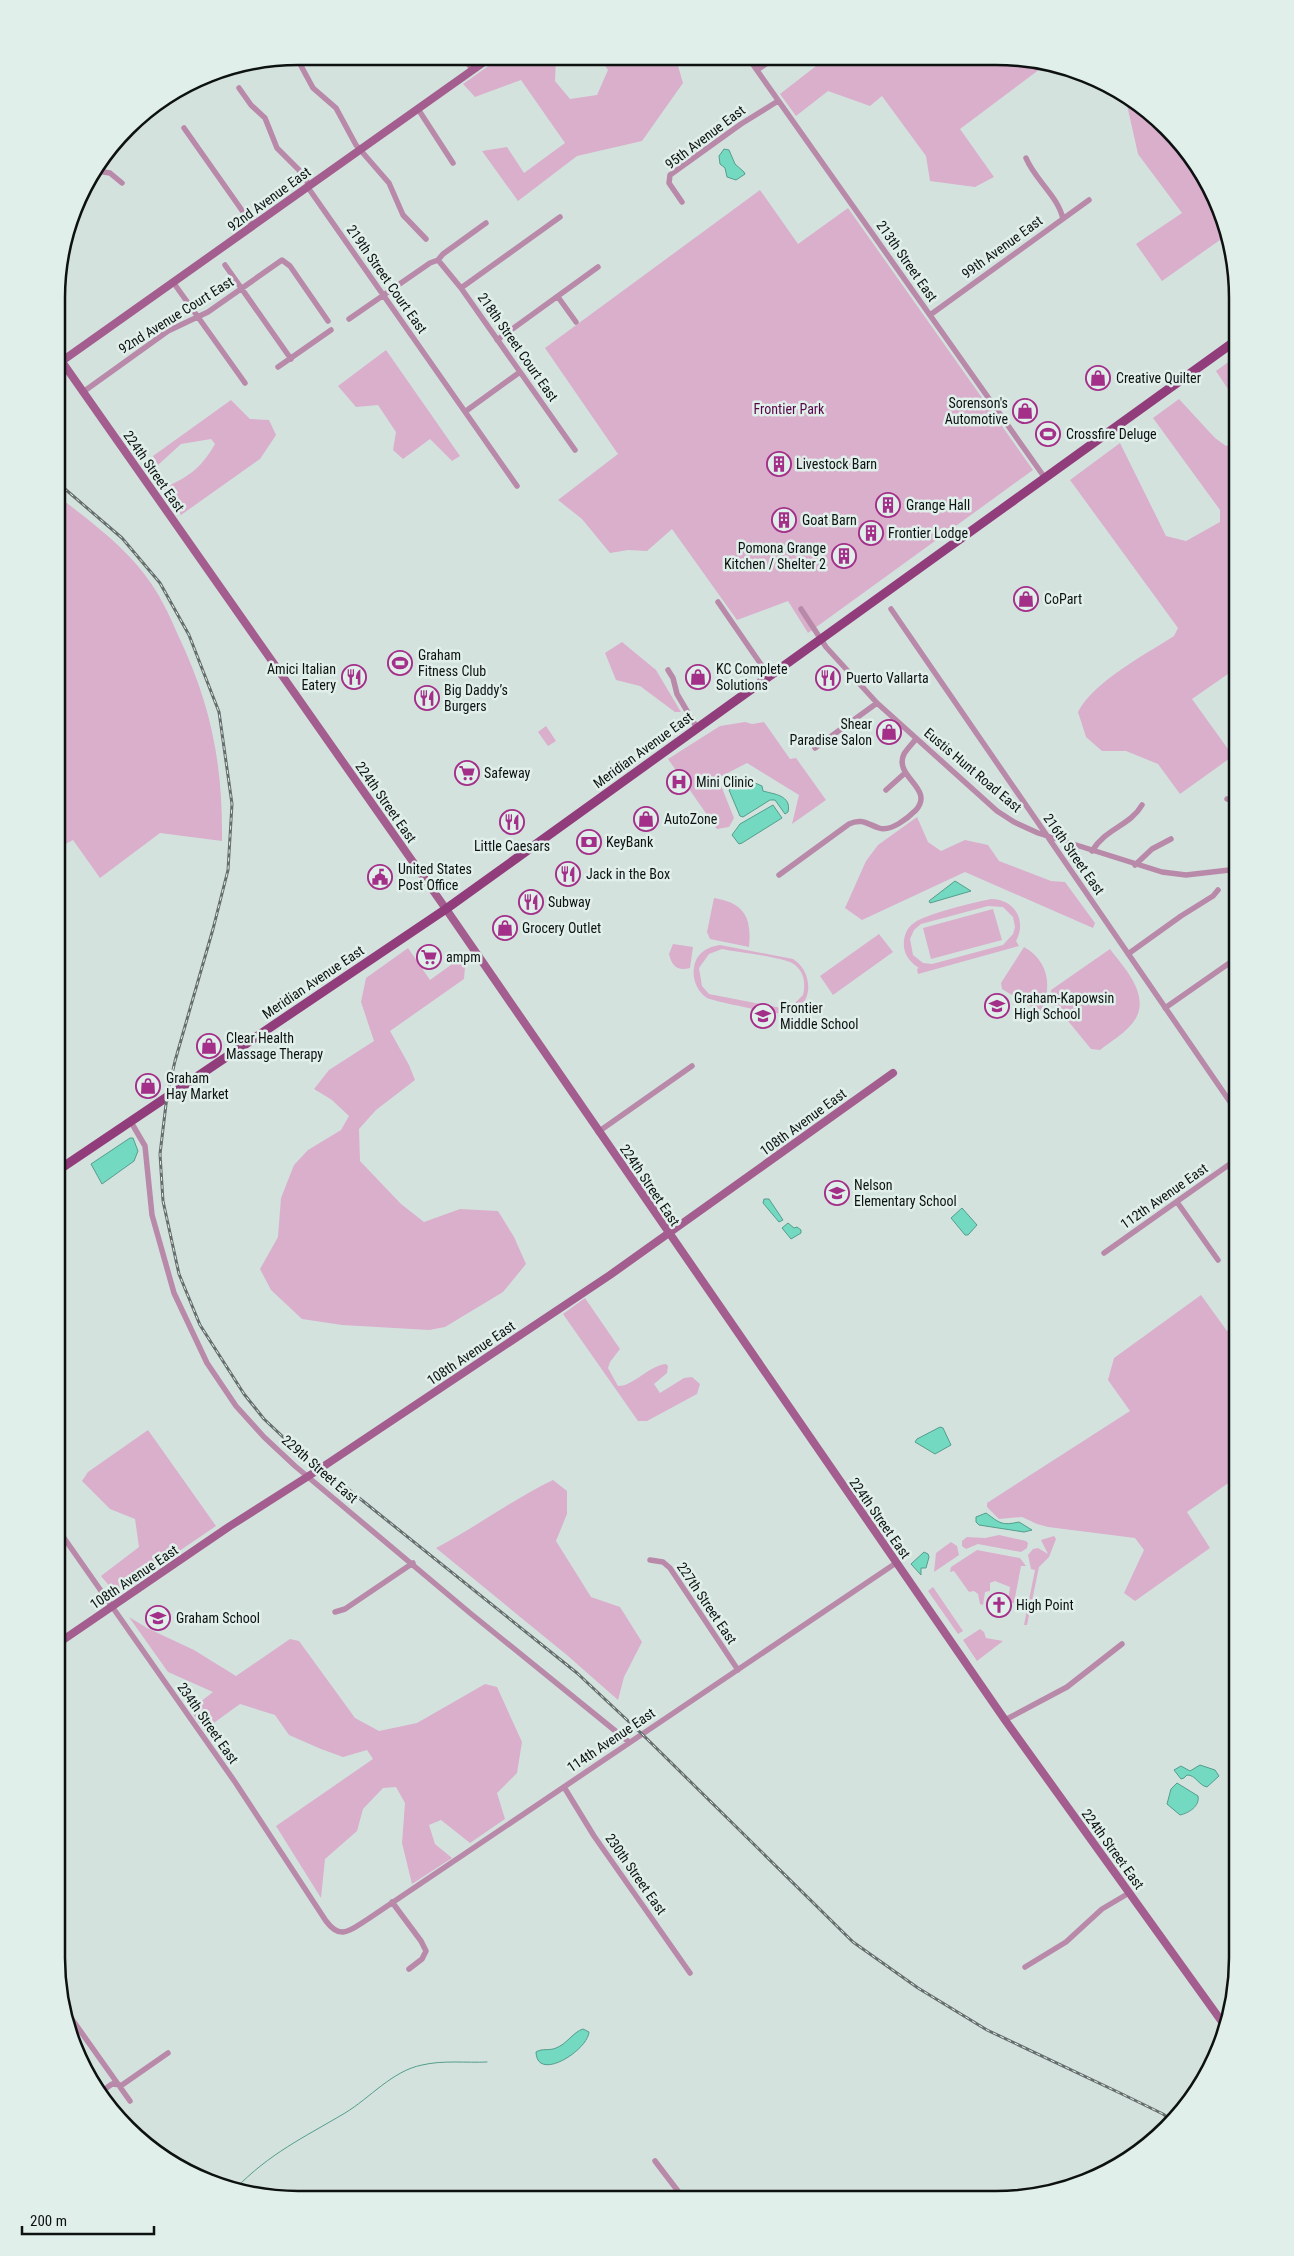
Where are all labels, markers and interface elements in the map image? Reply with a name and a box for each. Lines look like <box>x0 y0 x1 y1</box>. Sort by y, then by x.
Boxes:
street label: 95th Avenue East <box>662 102 748 172</box>
street label: 92nd Avenue East <box>224 164 314 234</box>
street label: 99th Avenue East <box>959 212 1045 282</box>
street label: 213th Street East <box>873 217 941 305</box>
street label: 219th Street Court East <box>344 222 430 336</box>
street label: 92nd Avenue Court East <box>116 273 236 357</box>
street label: 218th Street Court East <box>475 290 561 404</box>
shop icon: Creative Quilter <box>1085 365 1111 391</box>
place label: Creative Quilter <box>1116 370 1201 386</box>
place label: Sorenson's Automotive <box>945 395 1008 427</box>
shop icon: Sorenson's Automotive <box>1012 398 1038 424</box>
park label: Frontier Park <box>754 401 825 417</box>
sports icon: Crossfire Deluge <box>1035 421 1061 447</box>
place label: Crossfire Deluge <box>1066 426 1157 442</box>
street label: 224th Street East <box>120 427 188 515</box>
building icon: Livestock Barn <box>766 451 792 477</box>
place label: Livestock Barn <box>796 456 877 472</box>
building icon: Grange Hall <box>875 492 901 518</box>
place label: Grange Hall <box>906 497 970 513</box>
building icon: Goat Barn <box>771 507 797 533</box>
place label: Goat Barn <box>802 512 857 528</box>
building icon: Frontier Lodge <box>858 520 884 546</box>
place label: Frontier Lodge <box>888 525 968 541</box>
place label: Pomona Grange Kitchen / Shelter 2 <box>724 540 826 572</box>
building icon: Pomona Grange Kitchen / Shelter 2 <box>831 543 857 569</box>
shop icon: CoPart <box>1013 586 1039 612</box>
place label: CoPart <box>1044 591 1082 607</box>
place label: Graham Fitness Club <box>418 647 486 679</box>
sports icon: Graham Fitness Club <box>387 650 413 676</box>
place label: Amici Italian Eatery <box>267 661 336 693</box>
place label: KC Complete Solutions <box>716 661 788 693</box>
restaurant icon: Amici Italian Eatery <box>341 664 367 690</box>
shop icon: KC Complete Solutions <box>685 664 711 690</box>
restaurant icon: Puerto Vallarta <box>815 665 841 691</box>
place label: Puerto Vallarta <box>846 670 929 686</box>
place label: Big Daddy’s Burgers <box>444 682 508 714</box>
restaurant icon: Big Daddy’s Burgers <box>414 685 440 711</box>
street label: Meridian Avenue East <box>590 708 696 792</box>
place label: Shear Paradise Salon <box>790 716 872 748</box>
shop icon: Shear Paradise Salon <box>876 719 902 745</box>
street label: Eustis Hunt Road East <box>921 725 1025 815</box>
street label: 224th Street East <box>352 758 420 846</box>
supermarket icon: Safeway <box>454 760 480 786</box>
place label: Safeway <box>484 765 530 781</box>
hospital icon: Mini Clinic <box>666 769 692 795</box>
place label: Mini Clinic <box>696 774 754 790</box>
shop icon: AutoZone <box>633 806 659 832</box>
restaurant icon: Little Caesars <box>499 809 525 835</box>
street label: 216th Street East <box>1040 810 1108 898</box>
place label: AutoZone <box>664 811 718 827</box>
bank icon: KeyBank <box>576 829 602 855</box>
place label: KeyBank <box>606 834 654 850</box>
place label: Little Caesars <box>474 838 550 854</box>
place label: United States Post Office <box>398 861 472 893</box>
restaurant icon: Jack in the Box <box>555 861 581 887</box>
public building icon: United States Post Office <box>367 864 393 890</box>
place label: Jack in the Box <box>586 866 670 882</box>
restaurant icon: Subway <box>518 889 544 915</box>
place label: Subway <box>548 894 591 910</box>
shop icon: Grocery Outlet <box>492 915 518 941</box>
place label: Grocery Outlet <box>522 920 601 936</box>
street label: Meridian Avenue East <box>259 942 367 1022</box>
supermarket icon: ampm <box>416 944 442 970</box>
place label: ampm <box>446 949 481 965</box>
place label: Graham-Kapowsin High School <box>1014 990 1114 1022</box>
school or university icon: Graham-Kapowsin High School <box>984 993 1010 1019</box>
place label: Frontier Middle School <box>780 1000 858 1032</box>
school or university icon: Frontier Middle School <box>750 1003 776 1029</box>
place label: Clear Health Massage Therapy <box>226 1030 323 1062</box>
shop icon: Clear Health Massage Therapy <box>196 1033 222 1059</box>
place label: Graham Hay Market <box>166 1070 229 1102</box>
shop icon: Graham Hay Market <box>135 1073 161 1099</box>
street label: 108th Avenue East <box>757 1085 849 1159</box>
street label: 224th Street East <box>617 1141 683 1229</box>
street label: 112th Avenue East <box>1117 1160 1211 1232</box>
place label: Nelson Elementary School <box>854 1177 957 1209</box>
school or university icon: Nelson Elementary School <box>824 1180 850 1206</box>
street label: 108th Avenue East <box>424 1318 518 1388</box>
street label: 229th Street East <box>279 1432 361 1506</box>
street label: 224th Street East <box>846 1474 914 1562</box>
street label: 108th Avenue East <box>87 1542 181 1612</box>
street label: 227th Street East <box>674 1559 740 1647</box>
church icon: High Point <box>986 1592 1012 1618</box>
place label: High Point <box>1016 1597 1074 1613</box>
school or university icon: Graham School <box>145 1605 171 1631</box>
place label: Graham School <box>176 1610 260 1626</box>
street label: 234th Street East <box>174 1679 242 1767</box>
street label: 114th Avenue East <box>564 1705 658 1775</box>
street label: 224th Street East <box>1079 1806 1147 1892</box>
street label: 230th Street East <box>602 1830 670 1918</box>
scale bar <box>22 2204 155 2236</box>
text: 200 m <box>30 2212 67 2230</box>

